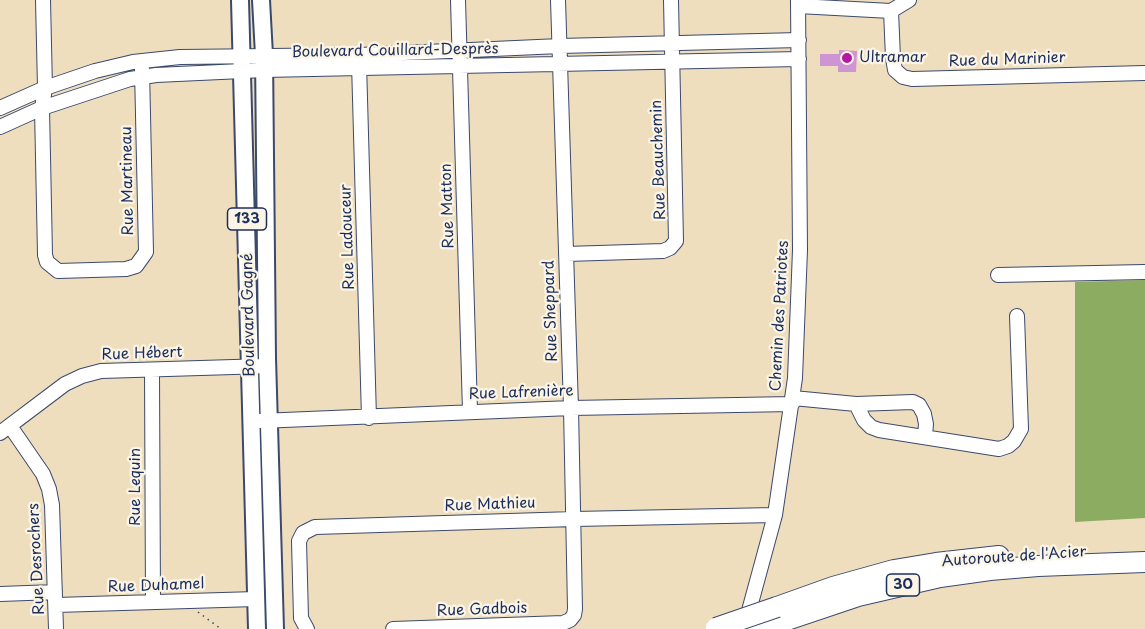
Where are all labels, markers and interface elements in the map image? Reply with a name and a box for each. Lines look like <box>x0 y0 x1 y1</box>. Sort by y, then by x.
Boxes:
street label: Boulevard Couillard-Desprès <box>291 40 499 62</box>
place label: Ultramar <box>859 49 926 67</box>
street label: Rue du Marinier <box>948 49 1066 71</box>
marker: Ultramar <box>840 51 854 65</box>
street label: Rue Beauchemin <box>648 99 670 221</box>
street label: Rue Martineau <box>118 126 138 236</box>
street label: Rue Matton <box>438 163 458 249</box>
street label: Rue Ladouceur <box>337 184 359 290</box>
road number: 133 <box>228 208 266 230</box>
street label: Chemin des Patriotes <box>767 240 793 392</box>
street label: Boulevard Gagné <box>239 253 259 377</box>
street label: Rue Sheppard <box>540 260 562 362</box>
street label: Rue Hébert <box>101 344 183 364</box>
street label: Rue Lafrenière <box>468 382 574 404</box>
street label: Rue Lequin <box>127 448 145 526</box>
street label: Rue Mathieu <box>444 494 536 516</box>
street label: Rue Desrochers <box>25 503 49 615</box>
street label: Autoroute de l'Acier <box>941 543 1087 571</box>
road number: 30 <box>886 574 920 596</box>
street label: Rue Duhamel <box>107 575 205 597</box>
street label: Rue Gadbois <box>436 599 528 621</box>

